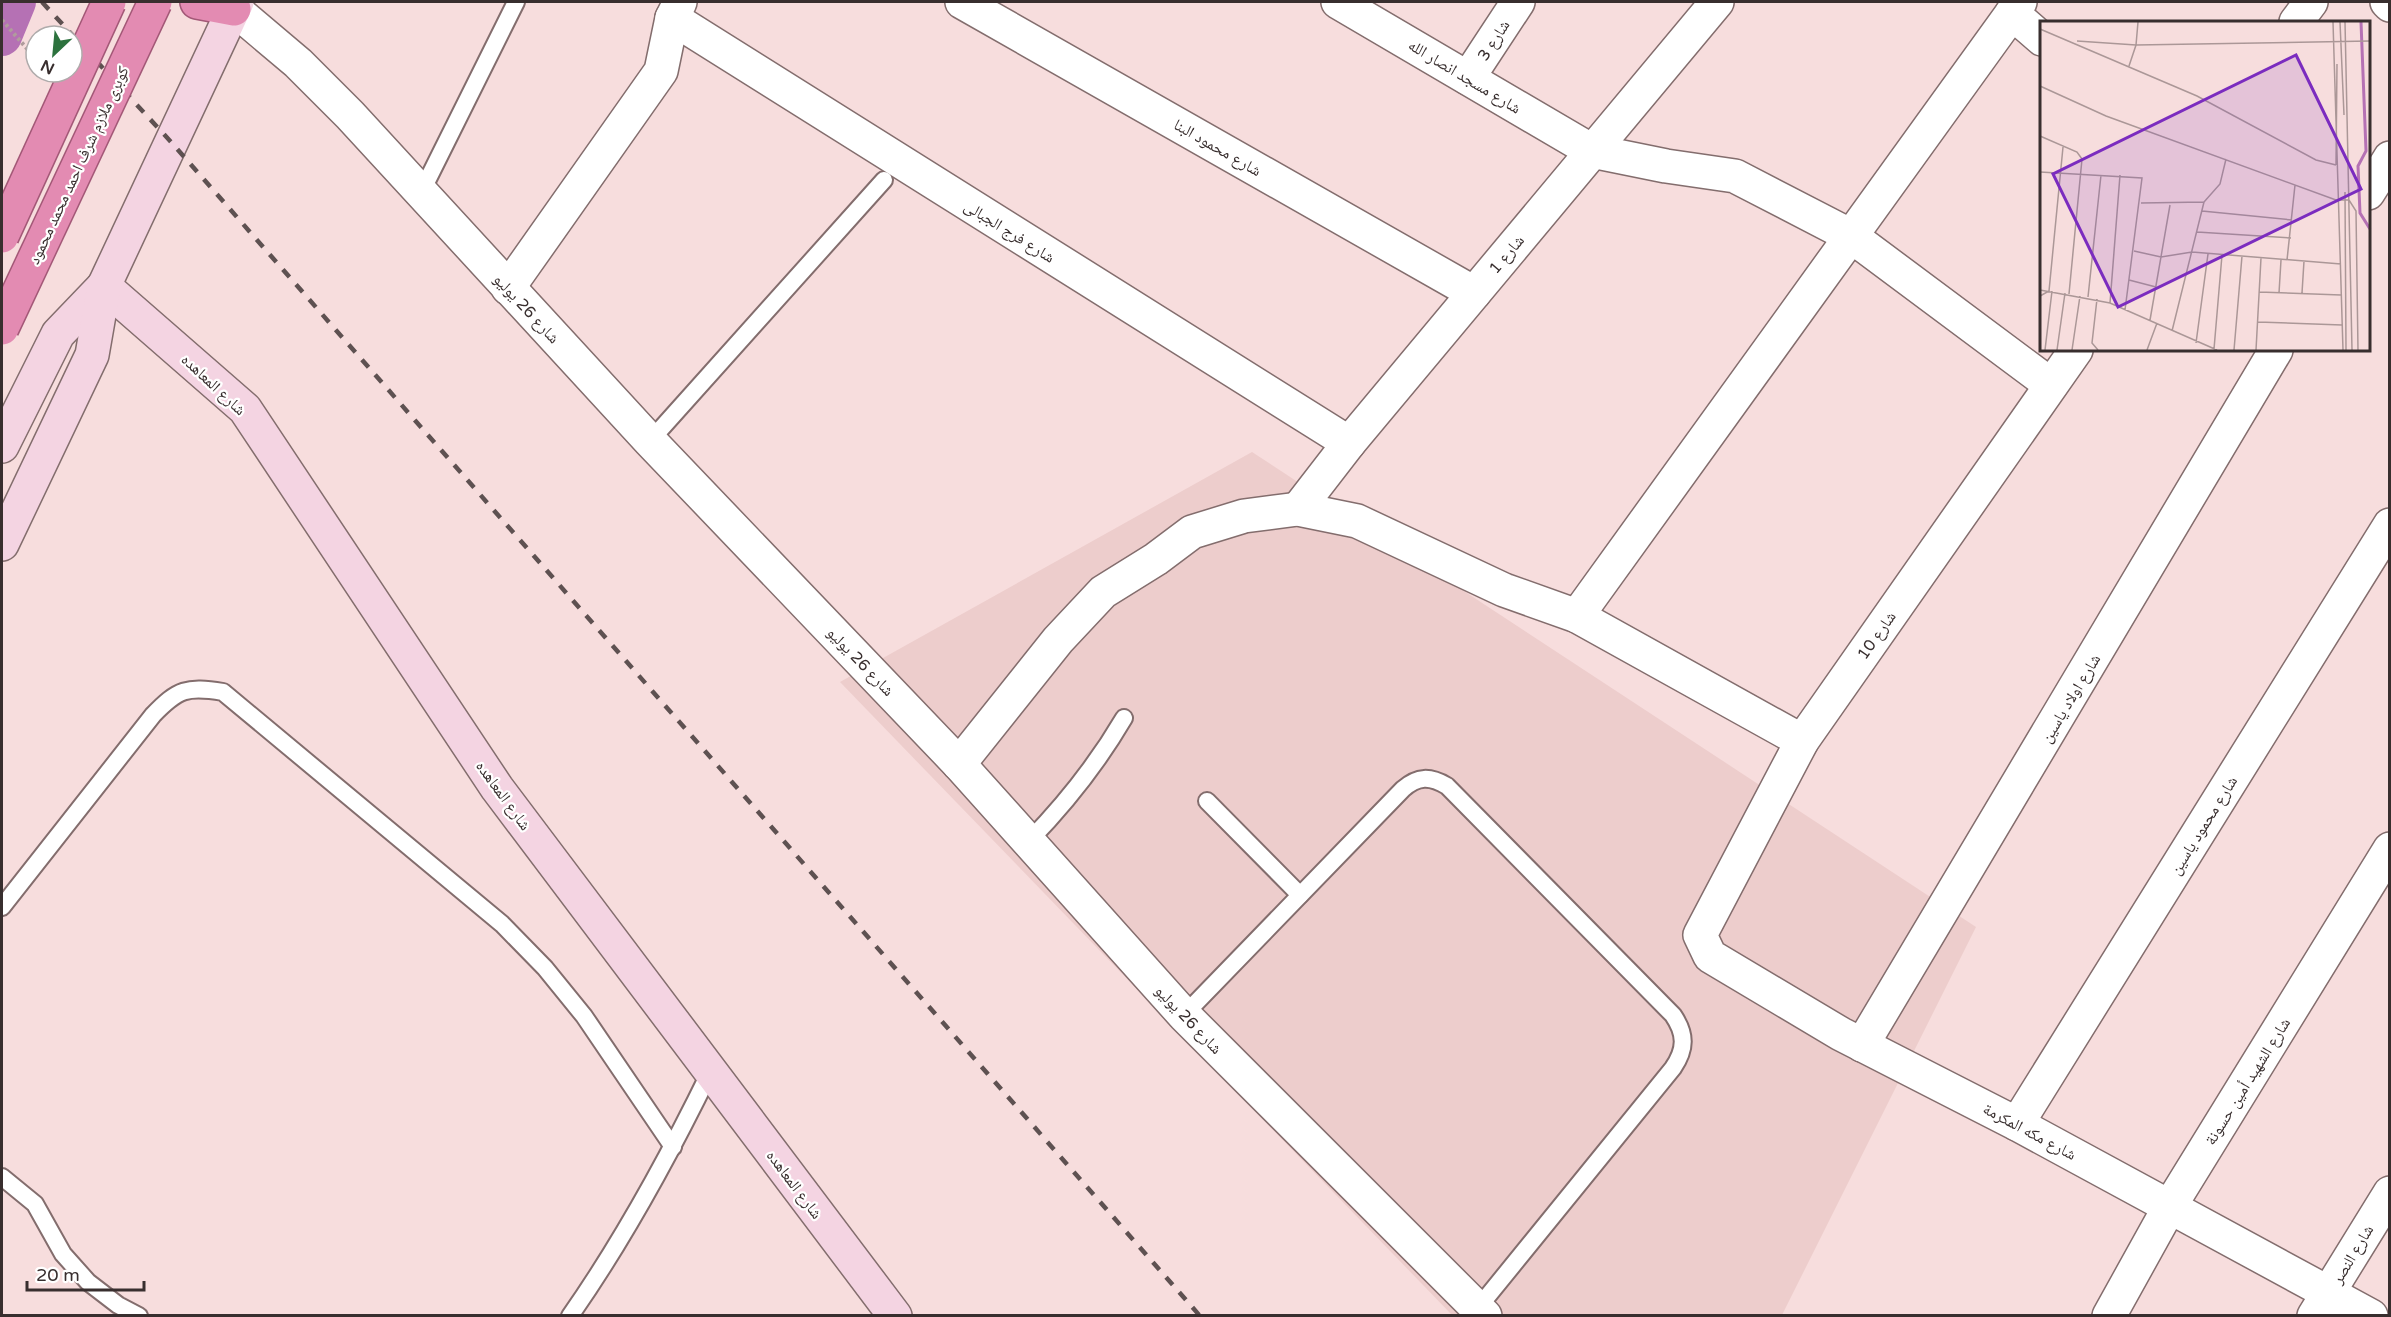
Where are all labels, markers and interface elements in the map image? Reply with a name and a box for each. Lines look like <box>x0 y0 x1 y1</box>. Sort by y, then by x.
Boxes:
street label: شارع 3 <box>1473 16 1514 65</box>
inset map <box>2040 21 2370 351</box>
north arrow <box>24 24 84 84</box>
street label: شارع مسجد انصار الله <box>1404 35 1525 118</box>
text: N <box>38 55 58 78</box>
street label: كوبرى ملازم شرف احمد محمد محمود <box>24 63 134 268</box>
street label: شارع محمود البنا <box>1170 115 1265 181</box>
street label: شارع فرج الجبالى <box>960 196 1058 268</box>
street label: شارع 1 <box>1485 231 1529 278</box>
street label: شارع 26 يوليو <box>489 270 564 348</box>
street label: شارع المعاهده <box>177 350 250 420</box>
street label: شارع 10 <box>1853 607 1901 664</box>
street label: شارع 26 يوليو <box>822 623 898 700</box>
street label: شارع اولاد ياسين <box>2036 650 2105 747</box>
street label: شارع المعاهده <box>471 757 535 834</box>
street label: شارع محمود ياسين <box>2166 772 2242 879</box>
street label: شارع 26 يوليو <box>1150 981 1226 1058</box>
street label: شارع الشهيد أمين حسونة <box>2201 1014 2295 1149</box>
street label: شارع مكه المكرمة <box>1979 1099 2080 1165</box>
street label: شارع المعاهده <box>762 1146 827 1223</box>
street label: شارع النصر <box>2327 1221 2378 1289</box>
scale bar <box>27 1254 144 1292</box>
text: 20 m <box>36 1264 80 1286</box>

